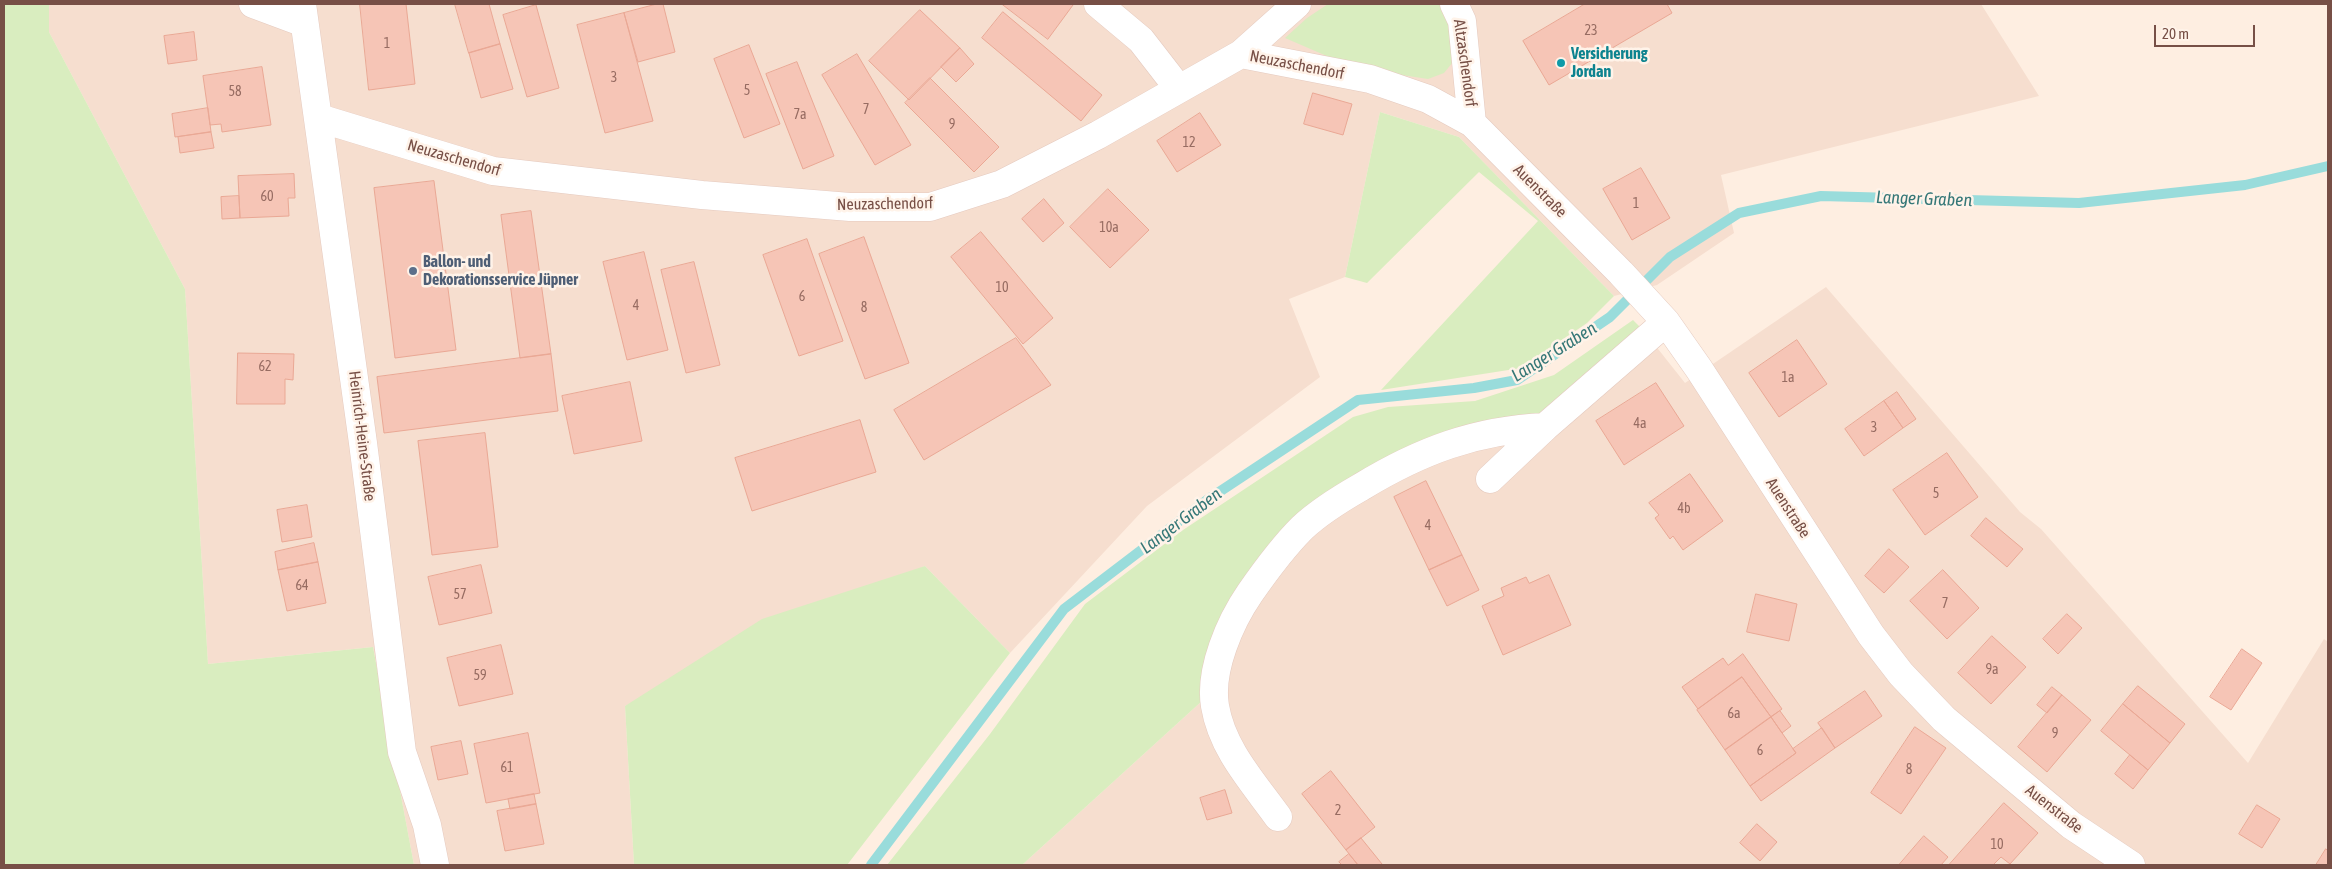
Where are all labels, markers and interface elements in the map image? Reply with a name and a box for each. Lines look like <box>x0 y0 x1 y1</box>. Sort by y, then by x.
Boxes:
scale bar <box>2157 15 2258 47</box>
street label: Altzaschendorf <box>1449 18 1481 108</box>
house number: 23 <box>1584 23 1598 39</box>
text: 20 m <box>2162 25 2189 42</box>
house number: 1 <box>384 36 390 52</box>
place label: Versicherung Jordan <box>1571 44 1648 82</box>
street label: Neuzaschendorf <box>1248 46 1346 84</box>
marker: Versicherung Jordan <box>1555 57 1567 69</box>
house number: 3 <box>611 70 617 86</box>
house number: 5 <box>744 83 750 99</box>
house number: 58 <box>228 84 242 100</box>
house number: 7 <box>863 102 869 118</box>
house number: 7a <box>793 107 807 123</box>
house number: 9 <box>949 117 955 133</box>
house number: 12 <box>1182 135 1196 151</box>
street label: Neuzaschendorf <box>405 136 503 180</box>
street label: Auenstraße <box>1509 160 1571 222</box>
water label: Langer Graben <box>1876 187 1972 211</box>
house number: 60 <box>260 189 274 205</box>
street label: Neuzaschendorf <box>837 194 933 214</box>
house number: 1 <box>1633 196 1639 212</box>
house number: 10a <box>1099 220 1119 236</box>
place label: Ballon- und Dekorationsservice Jüpner <box>423 252 578 290</box>
marker: Ballon- und Dekorationsservice Jüpner <box>407 265 419 277</box>
house number: 10 <box>995 280 1009 296</box>
house number: 6 <box>799 289 805 305</box>
house number: 4 <box>633 298 639 314</box>
house number: 8 <box>861 300 867 316</box>
water label: Langer Graben <box>1507 317 1601 387</box>
house number: 62 <box>258 359 272 375</box>
street label: Heinrich-Heine-Straße <box>344 370 380 502</box>
house number: 1a <box>1781 370 1795 386</box>
house number: 4a <box>1633 416 1647 432</box>
house number: 3 <box>1871 420 1877 436</box>
street label: Auenstraße <box>1762 474 1814 542</box>
water label: Langer Graben <box>1136 483 1226 559</box>
house number: 5 <box>1933 486 1939 502</box>
house number: 4b <box>1677 501 1691 517</box>
house number: 4 <box>1425 518 1431 534</box>
house number: 64 <box>295 578 309 594</box>
house number: 57 <box>453 587 467 603</box>
house number: 7 <box>1942 596 1948 612</box>
house number: 9a <box>1985 662 1999 678</box>
house number: 59 <box>473 668 487 684</box>
house number: 6a <box>1727 706 1741 722</box>
house number: 9 <box>2052 726 2058 742</box>
house number: 6 <box>1757 743 1763 759</box>
house number: 61 <box>500 760 514 776</box>
house number: 8 <box>1906 762 1912 778</box>
street label: Auenstraße <box>2022 781 2086 837</box>
house number: 2 <box>1335 803 1341 819</box>
house number: 10 <box>1990 837 2004 853</box>

